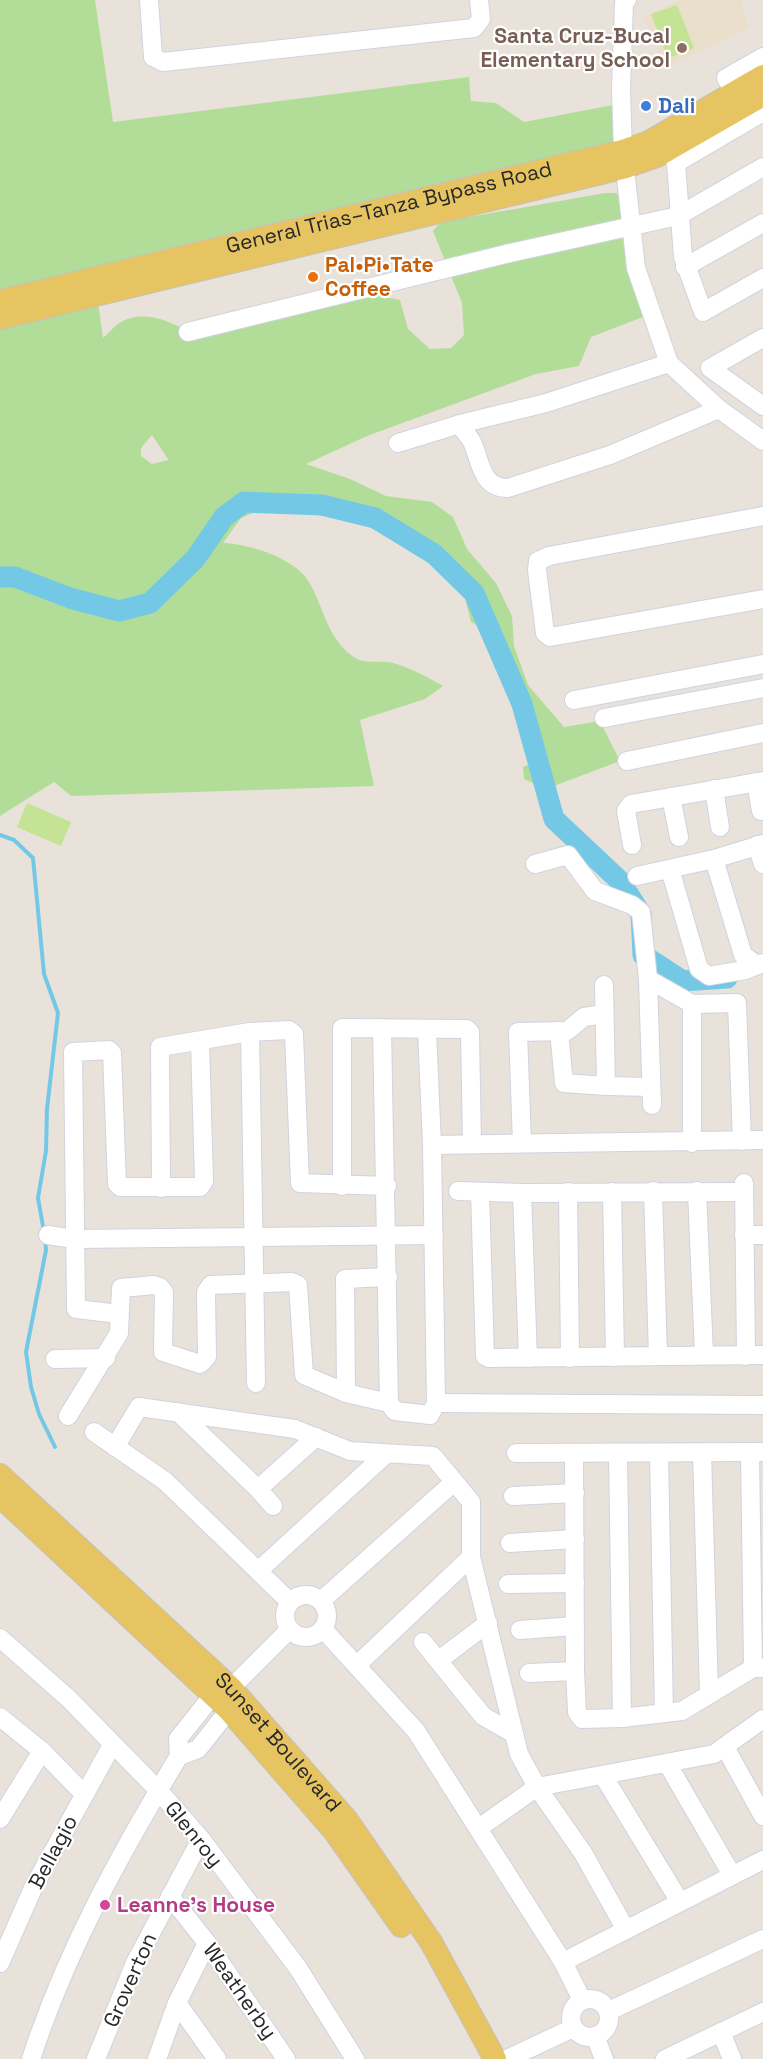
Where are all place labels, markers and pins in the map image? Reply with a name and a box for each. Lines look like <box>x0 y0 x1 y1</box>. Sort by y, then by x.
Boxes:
place label: Santa Cruz-Bucal Elementary School <box>480 22 670 73</box>
marker: Santa Cruz-Bucal Elementary School <box>675 41 689 55</box>
place label: Dali <box>658 92 695 119</box>
marker: Dali <box>639 99 653 113</box>
place label: Pal•Pi•Tate Coffee <box>325 251 434 302</box>
marker: Pal•Pi•Tate Coffee <box>306 270 320 284</box>
place label: Leanne's House <box>117 1891 275 1918</box>
marker: Leanne's House <box>98 1898 112 1912</box>

